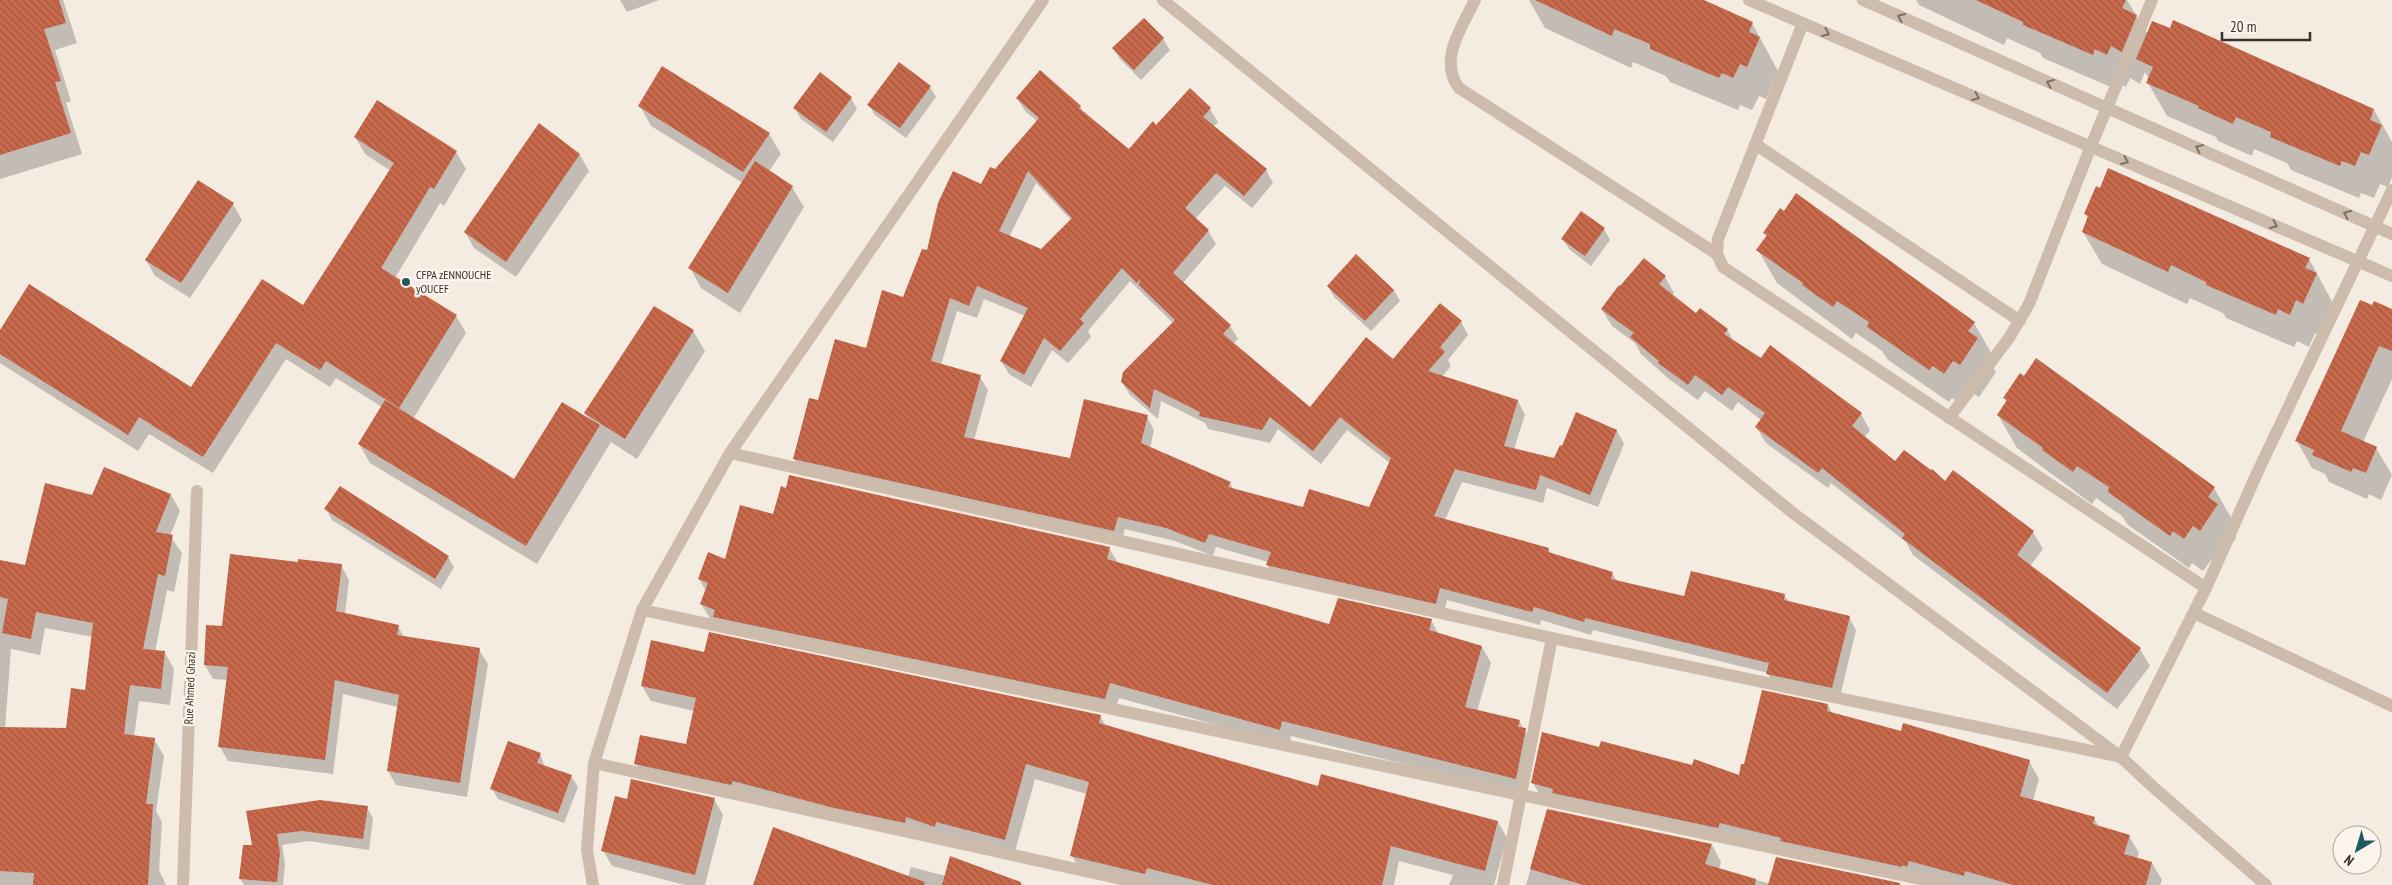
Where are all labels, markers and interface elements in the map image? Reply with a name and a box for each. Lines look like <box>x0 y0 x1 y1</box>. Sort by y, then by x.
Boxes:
scale bar <box>2222 10 2310 42</box>
one-way arrow <box>1897 13 1906 24</box>
text: 20 m <box>2230 17 2256 36</box>
one-way arrow <box>1821 27 1830 37</box>
one-way arrow <box>2046 78 2055 89</box>
one-way arrow <box>1971 90 1980 101</box>
one-way arrow <box>2195 144 2204 155</box>
one-way arrow <box>2120 154 2129 165</box>
one-way arrow <box>2343 209 2352 220</box>
one-way arrow <box>2269 218 2278 229</box>
place label: CFPA zENNOUCHE yOUCEF <box>416 267 491 296</box>
marker: CFPA zENNOUCHE yOUCEF <box>400 276 412 288</box>
street label: Rue Ahmed Ghazi <box>181 651 198 724</box>
north arrow <box>2332 825 2382 875</box>
text: N <box>2340 851 2358 870</box>

